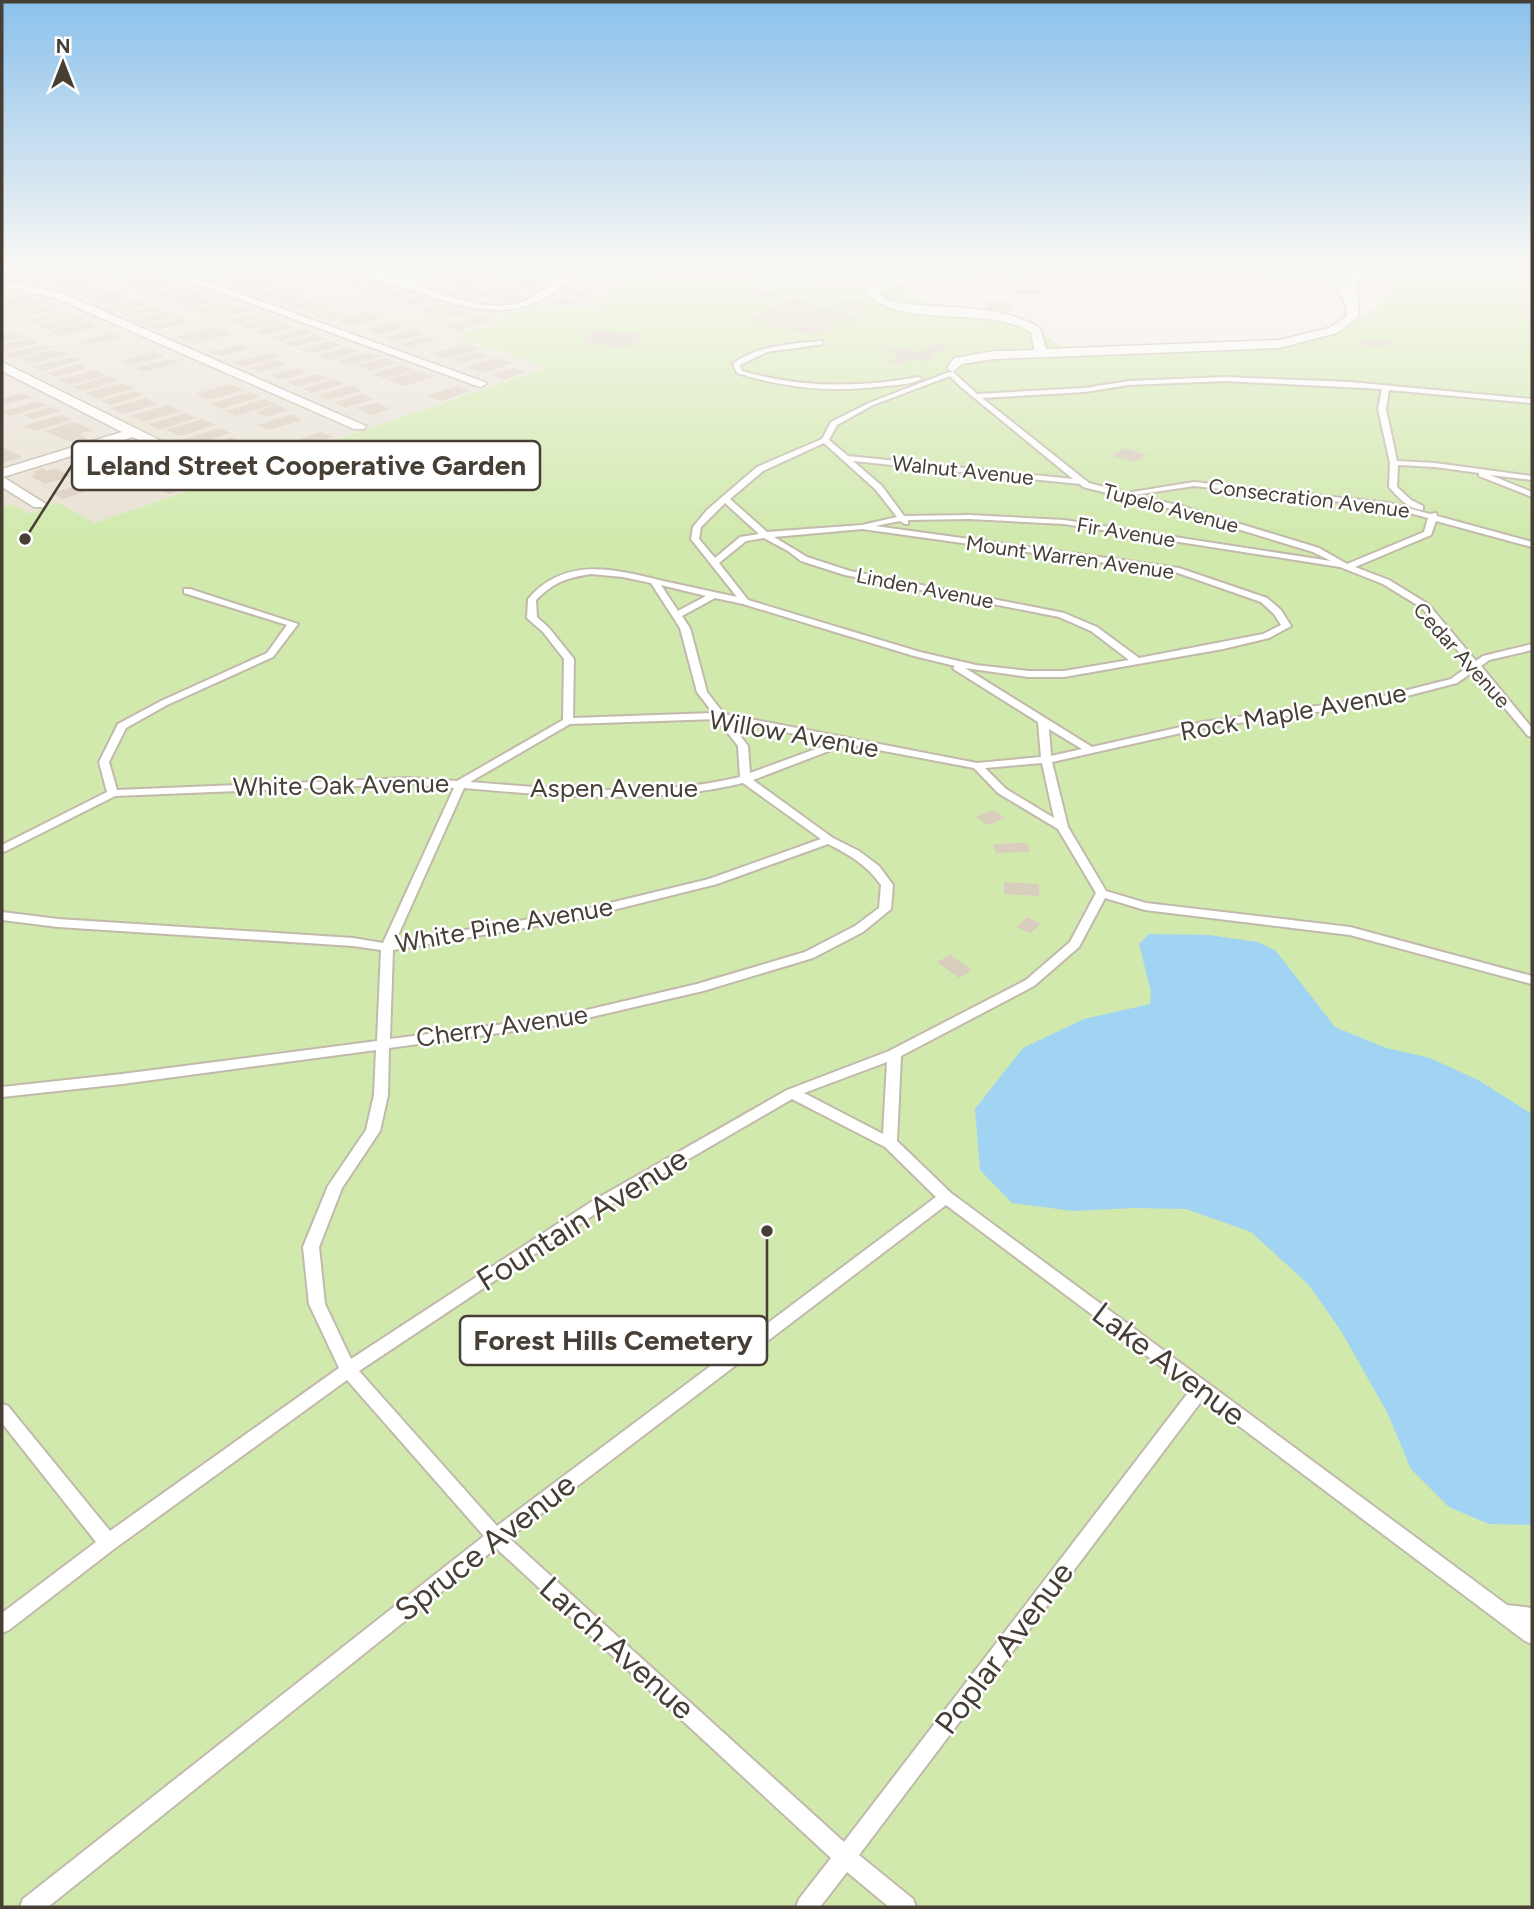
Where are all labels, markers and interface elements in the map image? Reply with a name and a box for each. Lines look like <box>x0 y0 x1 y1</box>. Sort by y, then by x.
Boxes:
north arrow <box>28 28 98 98</box>
text: N <box>56 35 70 58</box>
callout: Leland Street Cooperative Garden <box>72 441 540 490</box>
text: Leland Street Cooperative Garden <box>86 448 526 482</box>
street label: Walnut Avenue <box>891 450 1035 490</box>
street label: Consecration Avenue <box>1207 473 1411 523</box>
street label: Tupelo Avenue <box>1101 478 1241 538</box>
street label: Fir Avenue <box>1075 512 1177 552</box>
street label: Mount Warren Avenue <box>964 530 1176 584</box>
street label: Linden Avenue <box>854 562 996 614</box>
street label: Cedar Avenue <box>1408 597 1516 713</box>
street label: Rock Maple Avenue <box>1177 676 1409 748</box>
street label: Willow Avenue <box>707 703 881 765</box>
street label: White Oak Avenue <box>233 767 449 803</box>
street label: Aspen Avenue <box>530 772 698 804</box>
street label: White Pine Avenue <box>393 890 615 960</box>
street label: Cherry Avenue <box>414 998 590 1054</box>
street label: Fountain Avenue <box>470 1139 694 1299</box>
street label: Lake Avenue <box>1085 1294 1253 1434</box>
callout: Forest Hills Cemetery <box>460 1316 767 1365</box>
text: Forest Hills Cemetery <box>473 1323 754 1357</box>
street label: Spruce Avenue <box>387 1465 583 1629</box>
street label: Poplar Avenue <box>927 1554 1081 1742</box>
street label: Larch Avenue <box>532 1569 702 1727</box>

